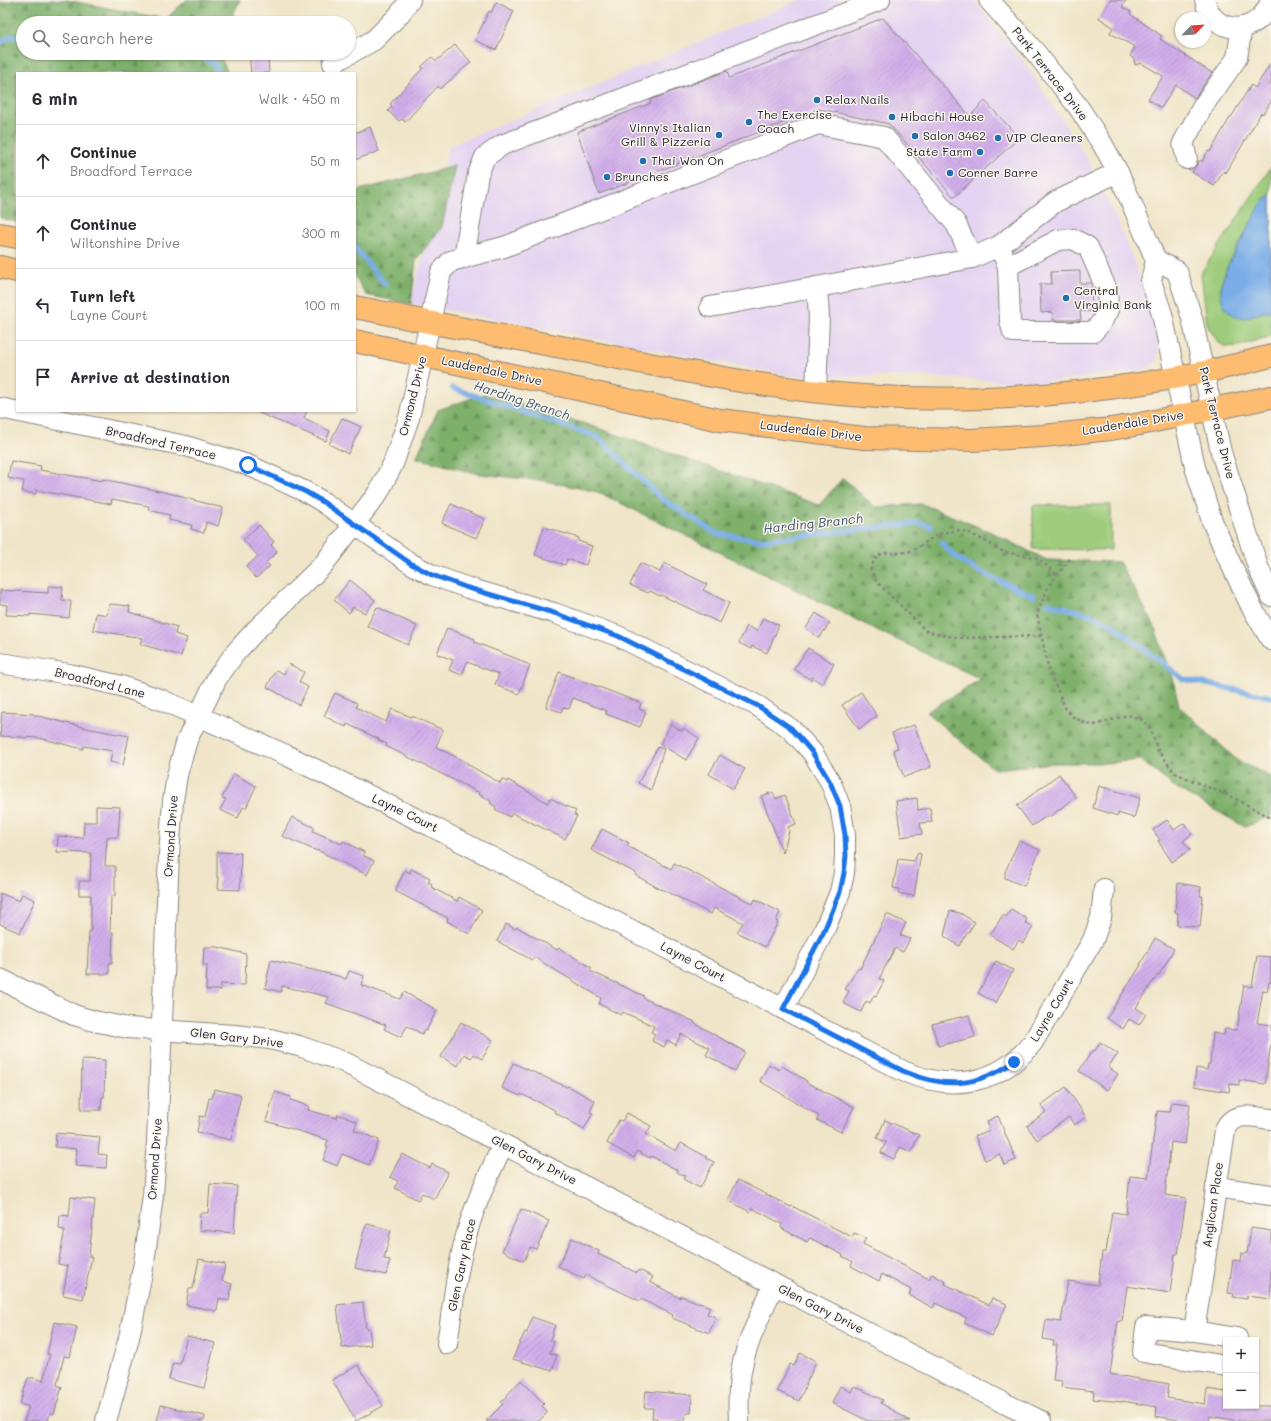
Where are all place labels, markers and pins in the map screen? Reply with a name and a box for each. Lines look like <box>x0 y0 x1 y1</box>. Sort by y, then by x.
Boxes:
place label: Relax Nails <box>825 91 890 107</box>
marker: Relax Nails <box>812 95 822 105</box>
place label: The Exercise Coach <box>757 106 832 136</box>
place label: Hibachi House <box>900 108 984 124</box>
marker: Hibachi House <box>887 112 897 122</box>
marker: The Exercise Coach <box>744 117 754 127</box>
place label: Vinny's Italian Grill & Pizzeria <box>621 119 711 149</box>
place label: Salon 3462 <box>923 127 986 143</box>
place label: VIP Cleaners <box>1006 129 1083 145</box>
marker: Vinny's Italian Grill & Pizzeria <box>714 130 724 140</box>
marker: Salon 3462 <box>910 131 920 141</box>
marker: VIP Cleaners <box>993 133 1003 143</box>
place label: State Farm <box>906 143 972 159</box>
marker: State Farm <box>975 147 985 157</box>
place label: Thai Won On <box>651 152 724 168</box>
marker: Thai Won On <box>638 156 648 166</box>
place label: Corner Barre <box>958 164 1038 180</box>
place label: Brunches <box>615 168 669 184</box>
marker: Corner Barre <box>945 168 955 178</box>
marker: Brunches <box>602 172 612 182</box>
place label: Central Virginia Bank <box>1074 282 1152 312</box>
marker: Central Virginia Bank <box>1061 293 1071 303</box>

